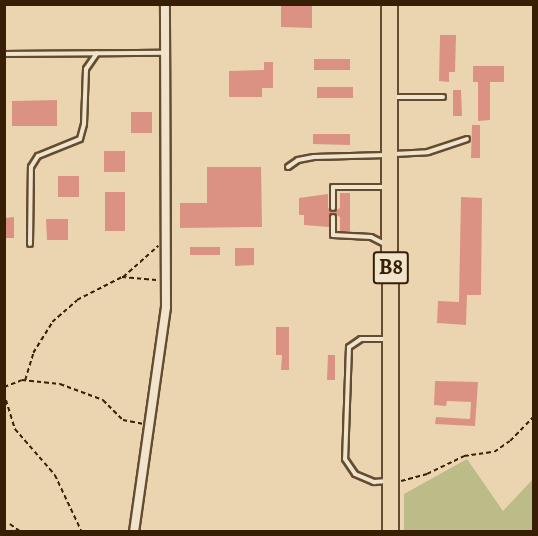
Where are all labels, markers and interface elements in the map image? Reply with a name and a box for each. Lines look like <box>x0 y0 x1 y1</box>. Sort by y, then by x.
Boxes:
road number: B8 <box>372 249 410 287</box>

